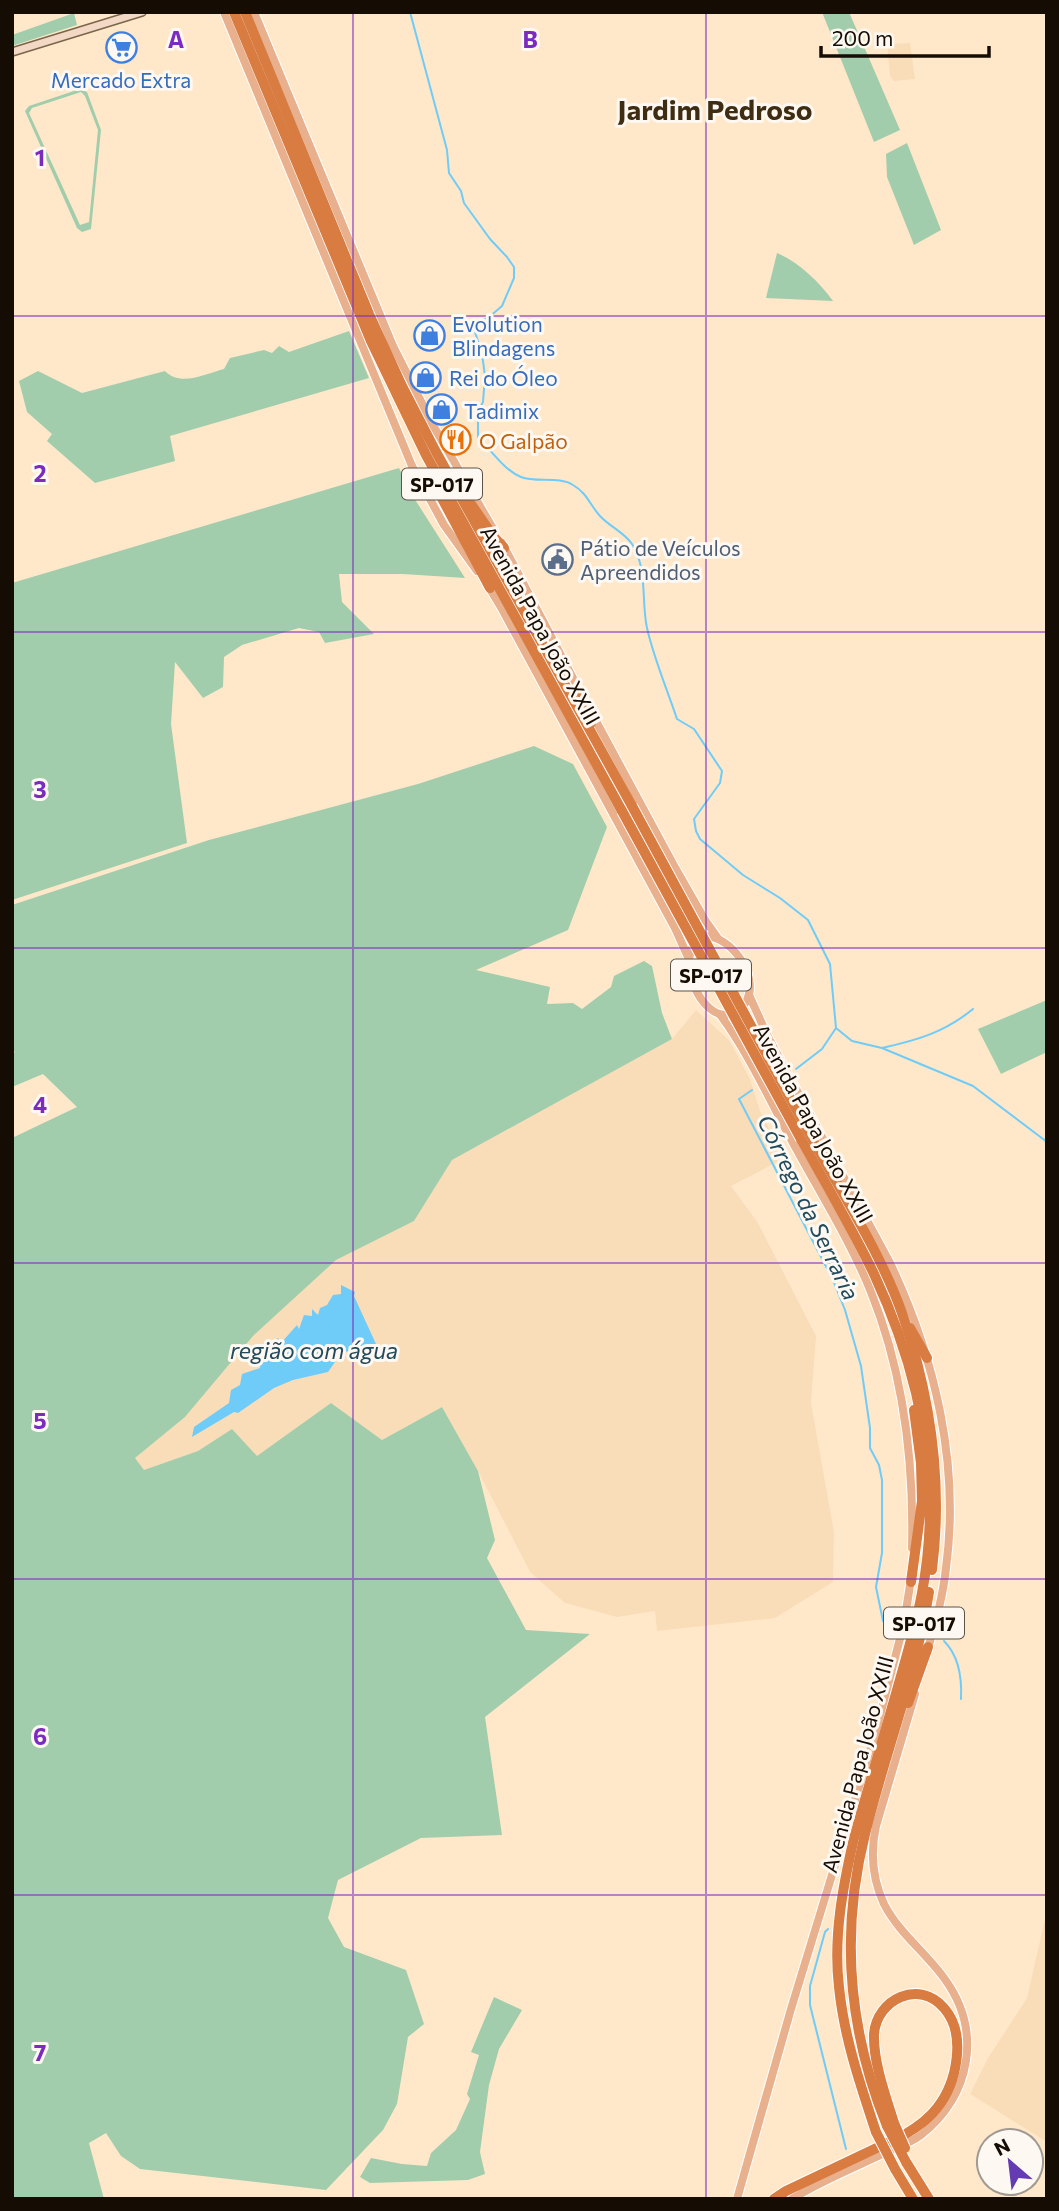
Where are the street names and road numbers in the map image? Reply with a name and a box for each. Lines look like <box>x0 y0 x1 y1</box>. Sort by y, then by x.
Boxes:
road number: SP-017 <box>402 468 482 499</box>
street label: Avenida Papa João XXIII <box>476 521 606 729</box>
road number: SP-017 <box>671 959 751 990</box>
street label: Avenida Papa João XXIII <box>749 1019 879 1227</box>
road number: SP-017 <box>884 1608 964 1638</box>
street label: Avenida Papa João XXIII <box>816 1653 898 1875</box>

